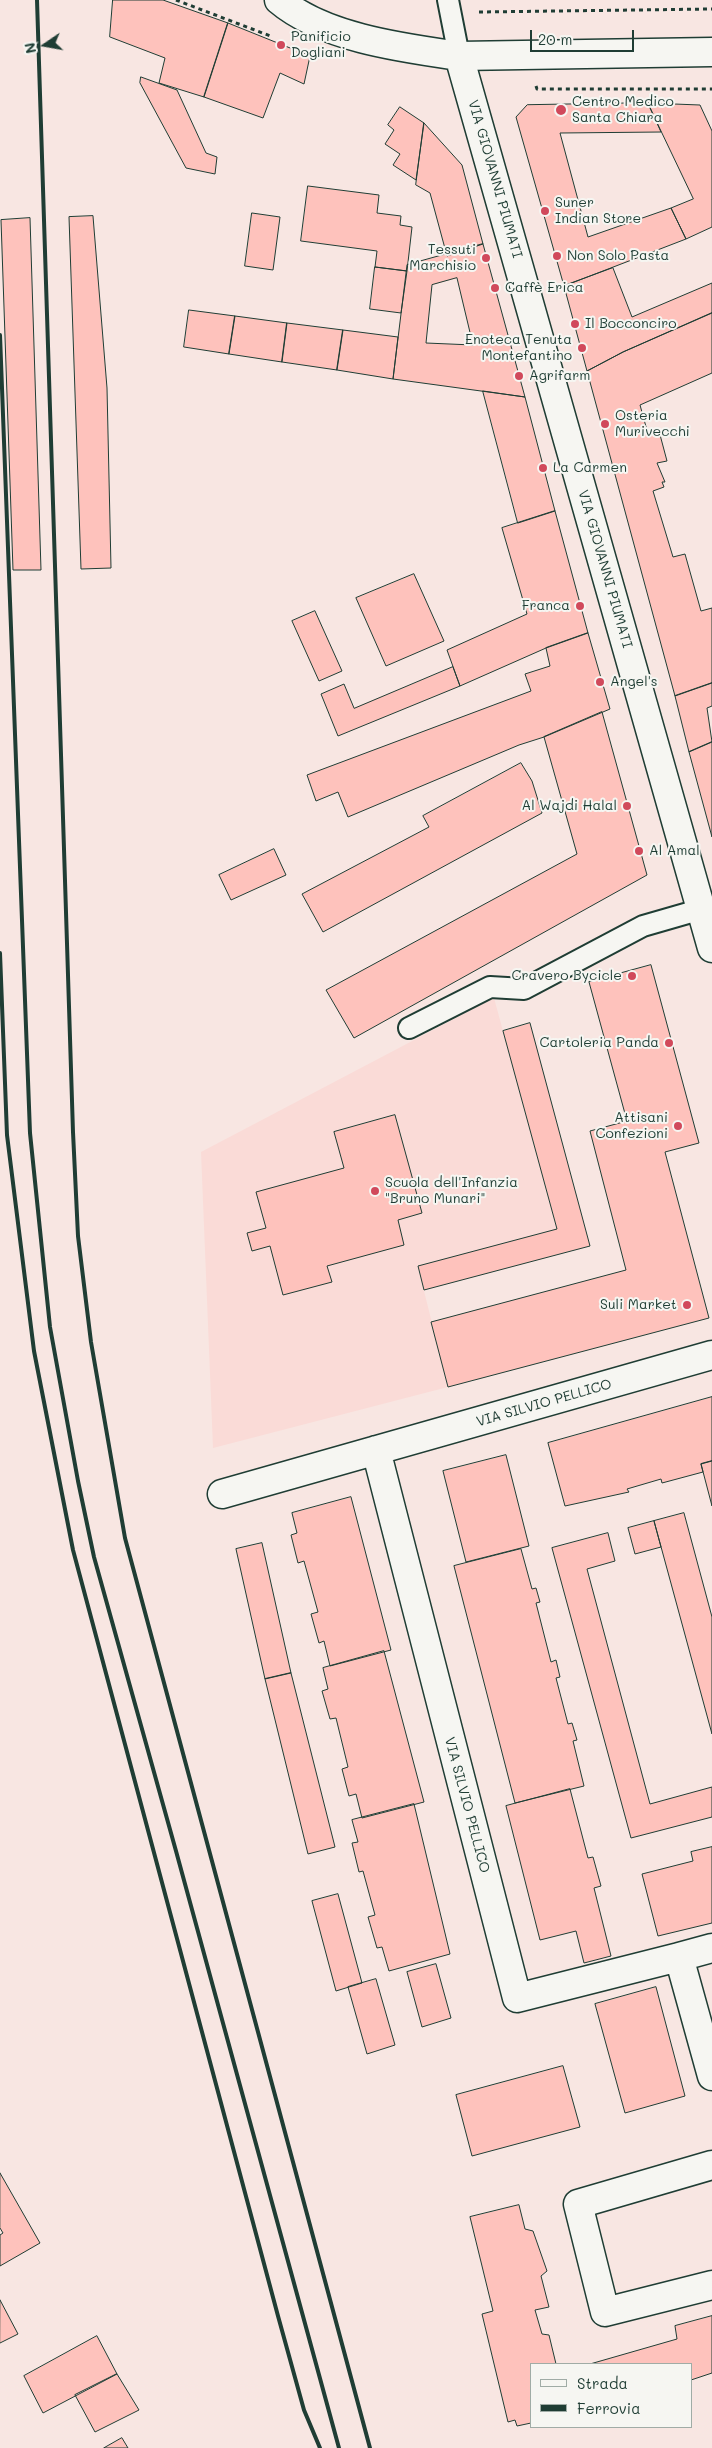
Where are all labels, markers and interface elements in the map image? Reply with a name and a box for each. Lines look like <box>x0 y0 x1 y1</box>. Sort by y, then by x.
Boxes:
north arrow <box>20 20 70 70</box>
scale bar <box>532 20 636 52</box>
place label: Panificio Dogliani <box>291 29 351 62</box>
text: 20 m <box>538 29 572 49</box>
marker: Panificio Dogliani <box>275 39 287 51</box>
text: N <box>19 41 40 55</box>
place label: Centro Medico Santa Chiara <box>572 94 674 126</box>
street label: VIA GIOVANNI PIUMATI <box>464 98 526 260</box>
marker: Centro Medico Santa Chiara <box>554 103 568 117</box>
place label: Suner Indian Store <box>555 195 641 228</box>
marker: Suner Indian Store <box>539 205 551 217</box>
place label: Tessuti Marchisio <box>409 242 476 274</box>
place label: Non Solo Pasta <box>567 248 669 264</box>
marker: Non Solo Pasta <box>551 250 563 262</box>
marker: Tessuti Marchisio <box>480 252 492 264</box>
place label: Caffè Erica <box>505 280 583 296</box>
marker: Caffè Erica <box>489 282 501 294</box>
place label: Il Bocconciro <box>585 316 676 332</box>
marker: Il Bocconciro <box>569 318 581 330</box>
place label: Enoteca Tenuta Montefantino <box>465 332 572 364</box>
marker: Enoteca Tenuta Montefantino <box>576 342 588 354</box>
place label: Agrifarm <box>529 368 590 384</box>
marker: Agrifarm <box>513 370 525 382</box>
place label: Osteria Murivecchi <box>615 408 690 441</box>
marker: Osteria Murivecchi <box>599 418 611 430</box>
place label: La Carmen <box>553 460 627 476</box>
marker: La Carmen <box>537 462 549 474</box>
street label: VIA GIOVANNI PIUMATI <box>574 488 636 650</box>
place label: Franca <box>522 598 570 614</box>
marker: Franca <box>574 600 586 612</box>
place label: Angel's <box>610 674 658 690</box>
marker: Angel's <box>594 676 606 688</box>
place label: Al Wajdi Halal <box>522 798 617 814</box>
marker: Al Wajdi Halal <box>621 800 633 812</box>
place label: Al Amal <box>649 843 700 859</box>
marker: Al Amal <box>633 845 645 857</box>
place label: Cravero Bycicle <box>511 968 622 984</box>
marker: Cravero Bycicle <box>626 970 638 982</box>
place label: Cartoleria Panda <box>539 1035 659 1051</box>
marker: Cartoleria Panda <box>663 1037 675 1049</box>
place label: Attisani Confezioni <box>595 1110 668 1142</box>
marker: Attisani Confezioni <box>672 1120 684 1132</box>
place label: Scuola dell'Infanzia "Bruno Munari" <box>385 1175 518 1208</box>
marker: Scuola dell'Infanzia "Bruno Munari" <box>369 1185 381 1197</box>
place label: Suli Market <box>600 1297 677 1313</box>
marker: Suli Market <box>681 1299 693 1311</box>
street label: VIA SILVIO PELLICO <box>474 1376 614 1430</box>
street label: VIA SILVIO PELLICO <box>441 1735 493 1875</box>
legend <box>530 2363 692 2428</box>
text: Strada <box>577 2373 628 2393</box>
text: Ferrovia <box>577 2398 641 2418</box>

